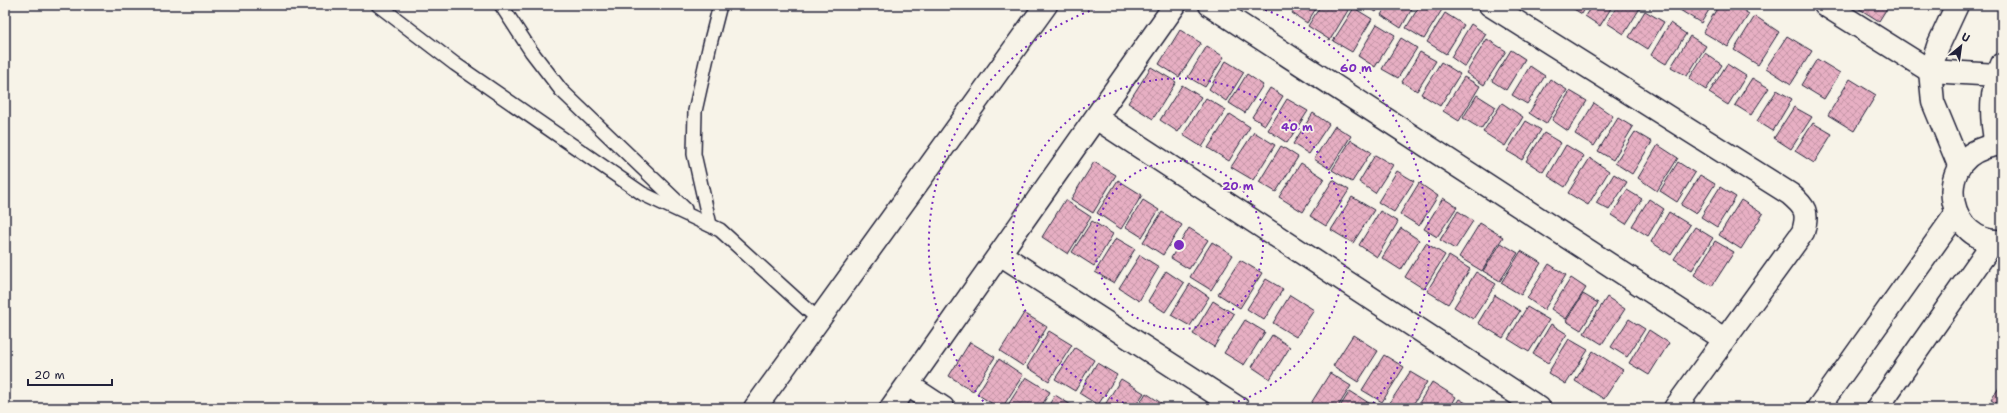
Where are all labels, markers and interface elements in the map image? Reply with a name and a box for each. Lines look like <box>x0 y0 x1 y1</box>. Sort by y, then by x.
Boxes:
north arrow <box>1941 26 1981 66</box>
text: U <box>1959 29 1973 46</box>
text: 60 m <box>1340 60 1372 76</box>
text: 40 m <box>1281 119 1313 135</box>
text: 20 m <box>1222 178 1254 194</box>
centre of rings <box>1172 238 1186 252</box>
scale bar <box>28 361 112 387</box>
text: 20 m <box>34 367 65 383</box>

